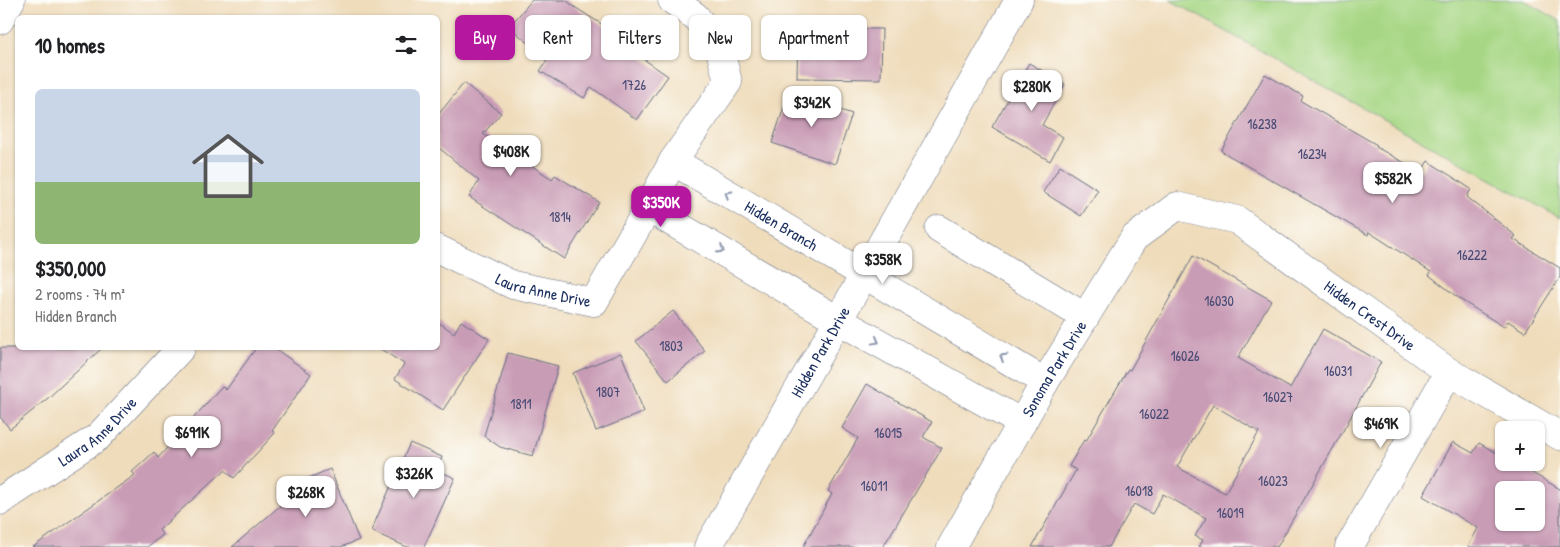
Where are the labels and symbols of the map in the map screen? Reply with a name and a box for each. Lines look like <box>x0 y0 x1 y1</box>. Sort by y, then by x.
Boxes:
pin: $280K <box>997 70 1067 112</box>
house number: 1726 <box>622 75 646 94</box>
pin: $342K <box>777 86 847 128</box>
house number: 16238 <box>1247 114 1277 133</box>
pin: $408K <box>476 134 546 177</box>
house number: 16234 <box>1298 144 1326 163</box>
pin: $582K <box>1358 162 1428 204</box>
pin: $350K <box>626 186 696 228</box>
one-way arrow <box>724 190 733 200</box>
street label: Hidden Branch <box>741 195 822 256</box>
house number: 1814 <box>549 207 571 226</box>
pin: $358K <box>848 242 918 285</box>
one-way arrow <box>715 244 724 254</box>
house number: 16222 <box>1457 245 1488 264</box>
street label: Laura Anne Drive <box>492 267 594 312</box>
street label: Hidden Crest Drive <box>1320 275 1421 356</box>
house number: 16030 <box>1204 291 1234 310</box>
street label: Hidden Park Drive <box>785 302 855 401</box>
street label: Sonoma Park Drive <box>1016 316 1092 421</box>
one-way arrow <box>871 335 880 345</box>
house number: 1803 <box>659 336 683 355</box>
house number: 16026 <box>1170 346 1200 365</box>
one-way arrow <box>999 353 1008 363</box>
house number: 16031 <box>1324 361 1352 380</box>
house number: 1807 <box>596 382 620 401</box>
house number: 16027 <box>1263 387 1293 406</box>
street label: Laura Anne Drive <box>54 391 142 471</box>
house number: 1811 <box>510 394 532 413</box>
house number: 16022 <box>1139 404 1169 423</box>
pin: $469K <box>1346 406 1416 449</box>
pin: $691K <box>157 416 227 458</box>
house number: 16015 <box>874 423 902 442</box>
pin: $326K <box>379 456 449 499</box>
house number: 16023 <box>1258 471 1288 490</box>
pin: $268K <box>271 476 341 518</box>
house number: 16011 <box>860 476 888 495</box>
house number: 16018 <box>1125 481 1153 500</box>
house number: 16019 <box>1216 503 1244 522</box>

